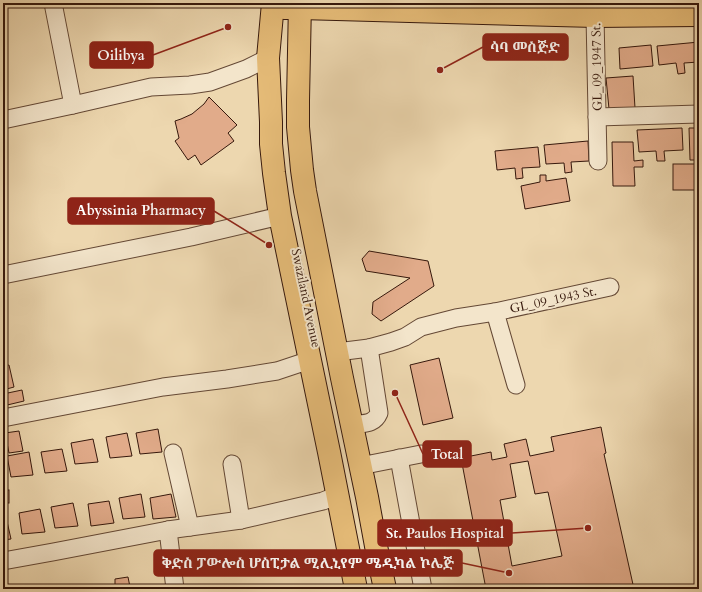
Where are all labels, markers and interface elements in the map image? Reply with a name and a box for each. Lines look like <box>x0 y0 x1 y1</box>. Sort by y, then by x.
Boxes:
street label: GL_09_1947 St. <box>587 23 607 111</box>
callout: ሳባ መስጅድ <box>483 34 568 60</box>
text: ሳባ መስጅድ <box>490 38 560 57</box>
callout: Oilibya <box>90 42 153 68</box>
text: Oilibya <box>97 46 145 65</box>
callout: Abyssinia Pharmacy <box>68 198 214 224</box>
text: Abyssinia Pharmacy <box>76 201 206 220</box>
street label: Swaziland Avenue <box>287 247 325 350</box>
street label: GL_09_1943 St. <box>508 282 598 318</box>
callout: Total <box>423 441 471 467</box>
text: Total <box>431 445 463 464</box>
callout: St. Paulos Hospital <box>378 520 512 546</box>
text: St. Paulos Hospital <box>386 524 504 543</box>
callout: ቅድስ ፓውሎስ ሆስፒታል ሚሊኒየም ሜዲካል ኮሌጅ <box>154 550 462 576</box>
text: ቅድስ ፓውሎስ ሆስፒታል ሚሊኒየም ሜዲካል ኮሌጅ <box>162 554 454 573</box>

